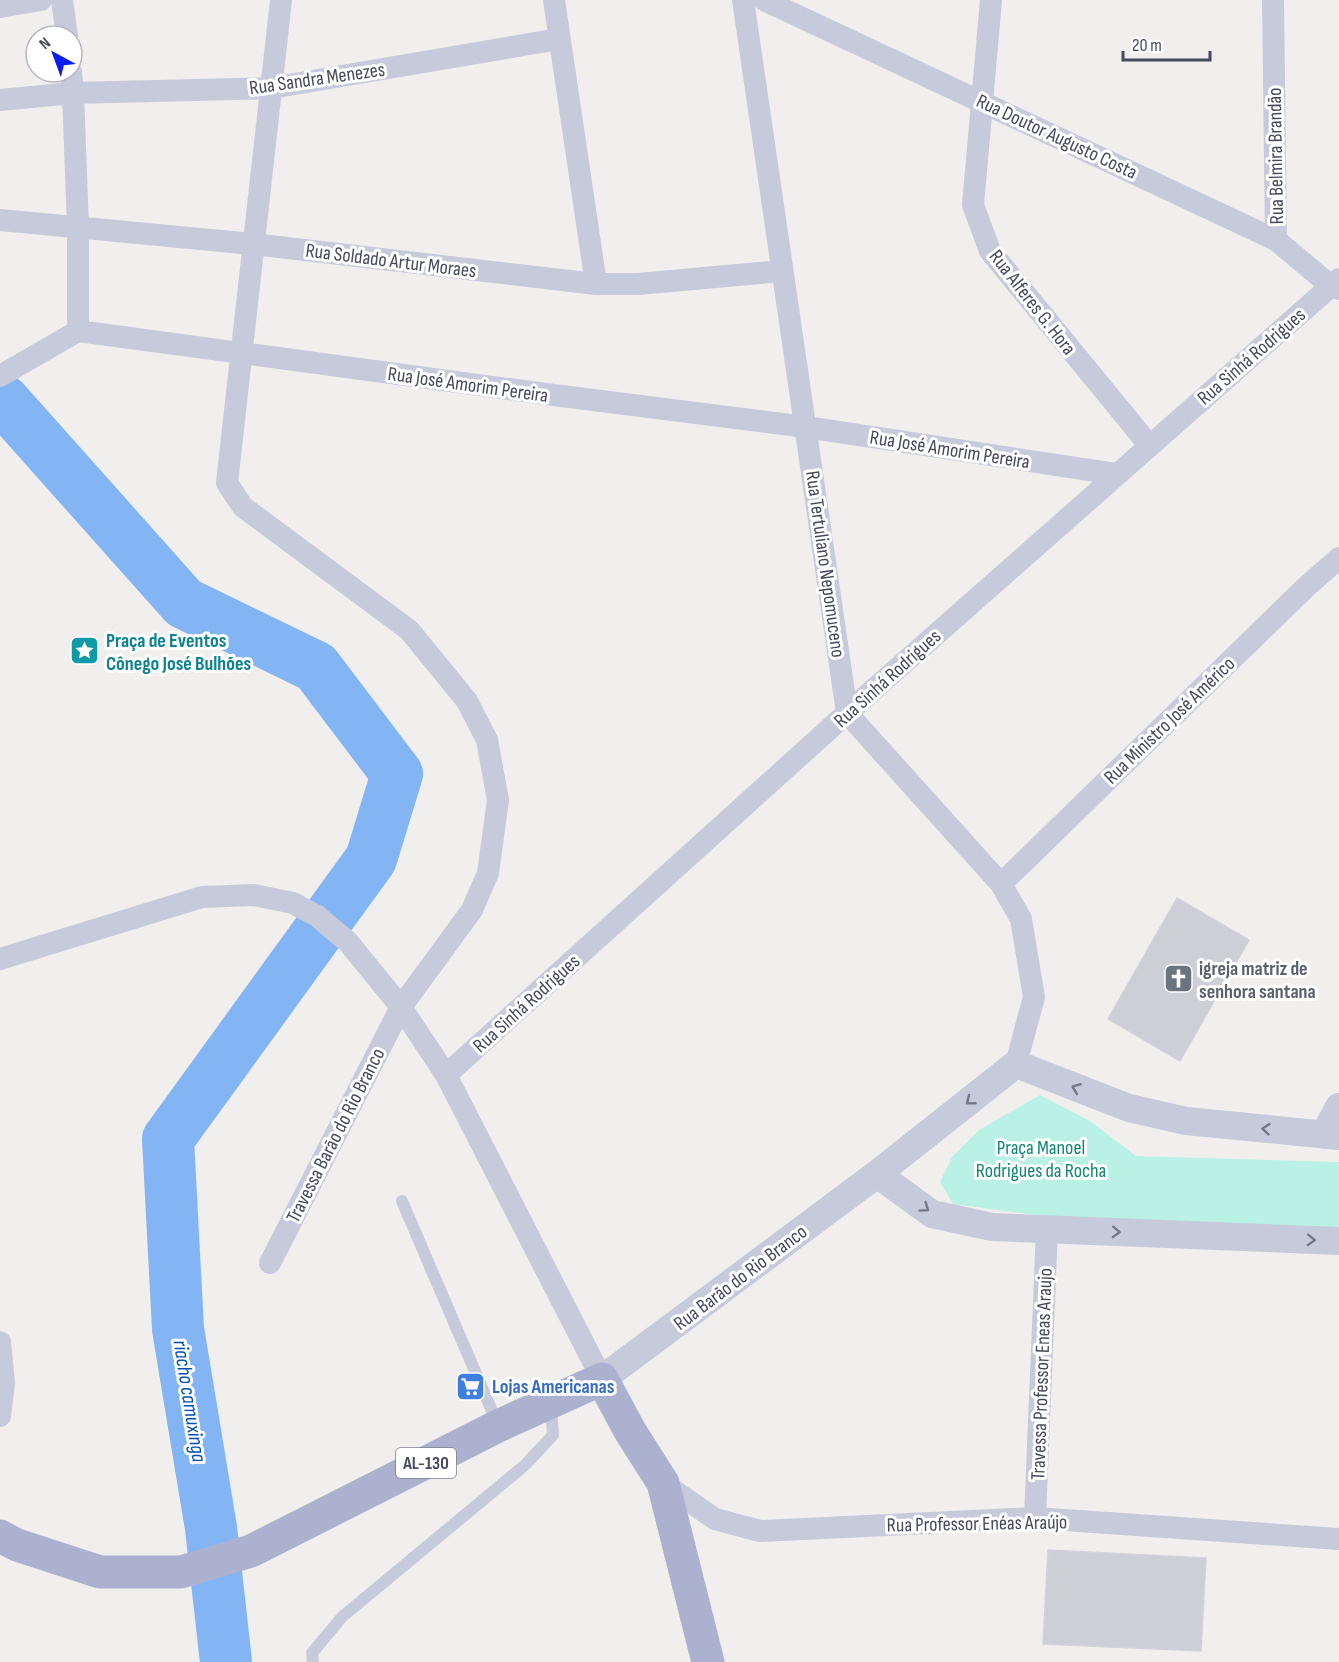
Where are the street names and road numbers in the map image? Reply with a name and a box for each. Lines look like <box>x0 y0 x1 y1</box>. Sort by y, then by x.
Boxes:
street label: Rua Sandra Menezes <box>248 58 386 100</box>
street label: Rua Belmira Brandão <box>1263 87 1289 225</box>
street label: Rua Doutor Augusto Costa <box>972 89 1141 185</box>
street label: Rua Soldado Artur Moraes <box>304 239 478 283</box>
street label: Rua Alferes G. Hora <box>984 245 1081 360</box>
street label: Rua Sinhá Rodrigues <box>1193 303 1311 410</box>
street label: Rua José Amorim Pereira <box>386 362 550 408</box>
street label: Rua José Amorim Pereira <box>868 425 1032 474</box>
street label: Rua Tertuliano Nepomuceno <box>800 469 850 659</box>
street label: Rua Sinhá Rodrigues <box>829 625 946 733</box>
street label: Rua Ministro José Américo <box>1099 652 1240 789</box>
street label: Rua Sinhá Rodrigues <box>468 950 585 1058</box>
street label: Travessa Barão do Rio Branco <box>282 1044 390 1227</box>
street label: Rua Barão do Rio Branco <box>669 1220 812 1336</box>
street label: Travessa Professor Eneas Araujo <box>1026 1268 1058 1481</box>
road number: AL-130 <box>396 1448 456 1478</box>
street label: Rua Professor Enéas Araújo <box>887 1510 1067 1538</box>

